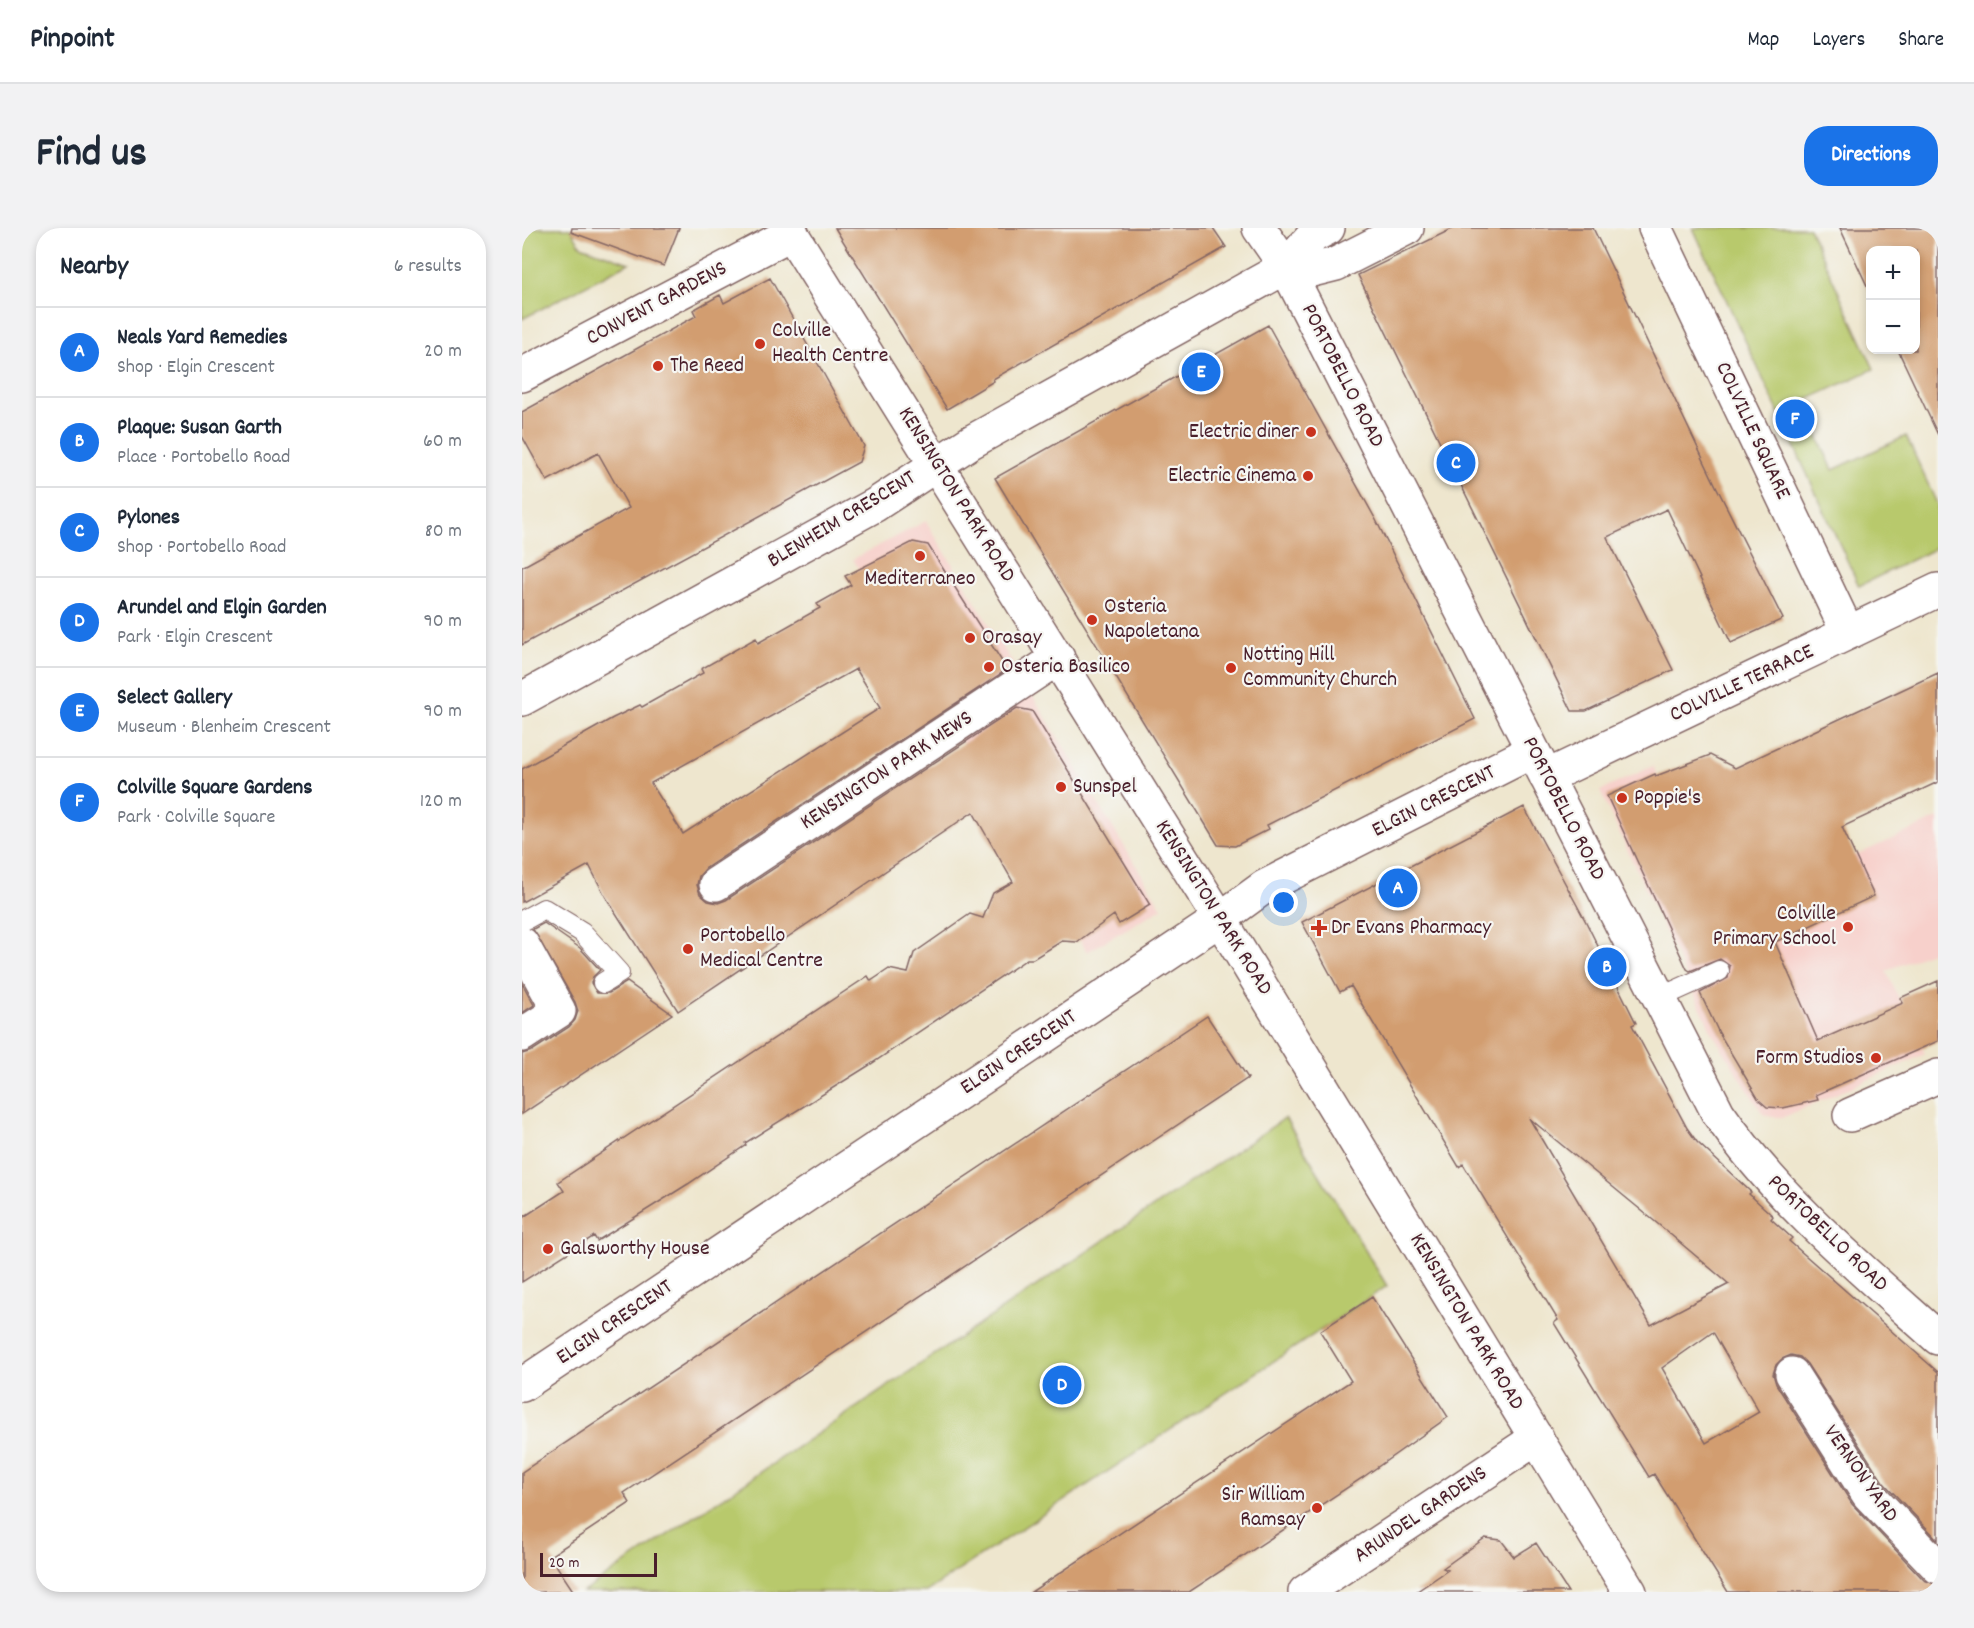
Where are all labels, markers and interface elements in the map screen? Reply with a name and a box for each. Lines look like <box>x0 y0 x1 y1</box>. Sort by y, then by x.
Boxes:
text: Pinpoint <box>30 21 115 61</box>
text: Map <box>1748 26 1779 56</box>
text: Layers <box>1812 26 1865 56</box>
text: Share <box>1898 26 1944 56</box>
text: Find us <box>36 126 147 186</box>
button: Directions <box>1804 126 1938 186</box>
map controls <box>1866 246 1920 354</box>
button: + <box>1866 246 1920 300</box>
text: Nearby <box>60 249 128 286</box>
text: 6 results <box>394 253 462 281</box>
street label: CONVENT GARDENS <box>581 254 733 354</box>
street label: PORTOBELLO ROAD <box>1292 299 1392 453</box>
button: − <box>1866 300 1920 354</box>
place label: Colville Health Centre <box>772 316 888 372</box>
text: Neals Yard Remedies <box>117 323 288 354</box>
marker: Colville Health Centre <box>753 337 767 351</box>
text: A <box>74 338 85 366</box>
text: 20 m <box>424 338 462 366</box>
pin: E <box>1182 350 1220 394</box>
place label: The Reed <box>670 351 744 382</box>
text: Shop · Elgin Crescent <box>117 354 275 382</box>
street label: COLVILLE SQUARE <box>1707 357 1797 505</box>
marker: The Reed <box>651 359 665 373</box>
pin: F <box>1776 396 1814 441</box>
street label: KENSINGTON PARK ROAD <box>889 401 1023 589</box>
text: Plaque: Susan Garth <box>117 413 282 444</box>
place label: Electric diner <box>1189 417 1300 448</box>
marker: Electric diner <box>1304 425 1318 439</box>
text: B <box>75 428 84 456</box>
text: 60 m <box>423 428 462 456</box>
pin: C <box>1436 440 1476 486</box>
text: Place · Portobello Road <box>117 444 290 472</box>
place label: Electric Cinema <box>1168 461 1297 492</box>
street label: BLENHEIM CRESCENT <box>762 463 922 577</box>
marker: Electric Cinema <box>1301 469 1315 483</box>
text: Pylones <box>117 503 180 534</box>
text: C <box>75 518 84 546</box>
text: 80 m <box>425 518 462 546</box>
text: Shop · Portobello Road <box>117 534 286 562</box>
marker: Mediterraneo <box>913 549 927 563</box>
place label: Mediterraneo <box>865 564 976 595</box>
place label: Osteria Napoletana <box>1104 592 1200 648</box>
text: Arundel and Elgin Garden <box>117 593 327 624</box>
text: D <box>74 608 85 636</box>
text: 90 m <box>424 608 462 636</box>
marker: Osteria Napoletana <box>1085 613 1099 627</box>
place label: Orasay <box>982 623 1043 654</box>
text: Park · Elgin Crescent <box>117 624 273 652</box>
marker: Orasay <box>963 631 977 645</box>
street label: COLVILLE TERRACE <box>1665 637 1819 731</box>
place label: Notting Hill Community Church <box>1243 640 1397 696</box>
place label: Osteria Basilico <box>1001 652 1130 683</box>
marker: Osteria Basilico <box>982 660 996 674</box>
marker: Notting Hill Community Church <box>1224 661 1238 675</box>
text: Select Gallery <box>117 683 232 714</box>
text: E <box>75 698 84 726</box>
text: 90 m <box>424 698 462 726</box>
street label: KENSINGTON PARK MEWS <box>795 704 979 838</box>
text: Museum · Blenheim Crescent <box>117 714 331 742</box>
street label: PORTOBELLO ROAD <box>1513 732 1613 886</box>
street label: ELGIN CRESCENT <box>1367 758 1501 846</box>
place label: Sunspel <box>1073 772 1137 803</box>
text: Colville Square Gardens <box>117 773 312 804</box>
marker: Sunspel <box>1054 780 1068 794</box>
place label: Poppie's <box>1634 783 1701 814</box>
text: F <box>75 788 84 816</box>
text: 120 m <box>420 788 462 816</box>
marker: Poppie's <box>1615 791 1629 805</box>
text: Park · Colville Square <box>117 804 275 832</box>
street label: KENSINGTON PARK ROAD <box>1146 814 1280 1002</box>
pin: A <box>1378 866 1418 910</box>
your location <box>1269 888 1298 917</box>
place label: Colville Primary School <box>1713 899 1836 955</box>
place label: Dr Evans Pharmacy <box>1331 913 1492 944</box>
marker: Colville Primary School <box>1841 920 1855 934</box>
place label: Portobello Medical Centre <box>700 921 823 977</box>
marker: Dr Evans Pharmacy <box>1312 921 1326 935</box>
marker: Portobello Medical Centre <box>681 942 695 956</box>
pin: B <box>1588 944 1626 990</box>
street label: ELGIN CRESCENT <box>955 1002 1084 1103</box>
place label: Form Studios <box>1755 1043 1864 1074</box>
marker: Form Studios <box>1869 1051 1883 1065</box>
street label: PORTOBELLO ROAD <box>1760 1168 1894 1300</box>
street label: KENSINGTON PARK ROAD <box>1401 1228 1531 1416</box>
place label: Galsworthy House <box>560 1234 710 1265</box>
marker: Galsworthy House <box>541 1242 555 1256</box>
street label: ELGIN CRESCENT <box>551 1272 680 1373</box>
pin: D <box>1042 1362 1082 1408</box>
street label: VERNON YARD <box>1815 1419 1905 1529</box>
street label: ARUNDEL GARDENS <box>1348 1459 1494 1571</box>
place label: Sir William Ramsay <box>1221 1480 1306 1536</box>
marker: Sir William Ramsay <box>1310 1501 1324 1515</box>
scale bar <box>540 1550 657 1578</box>
text: 20 m <box>549 1552 579 1575</box>

